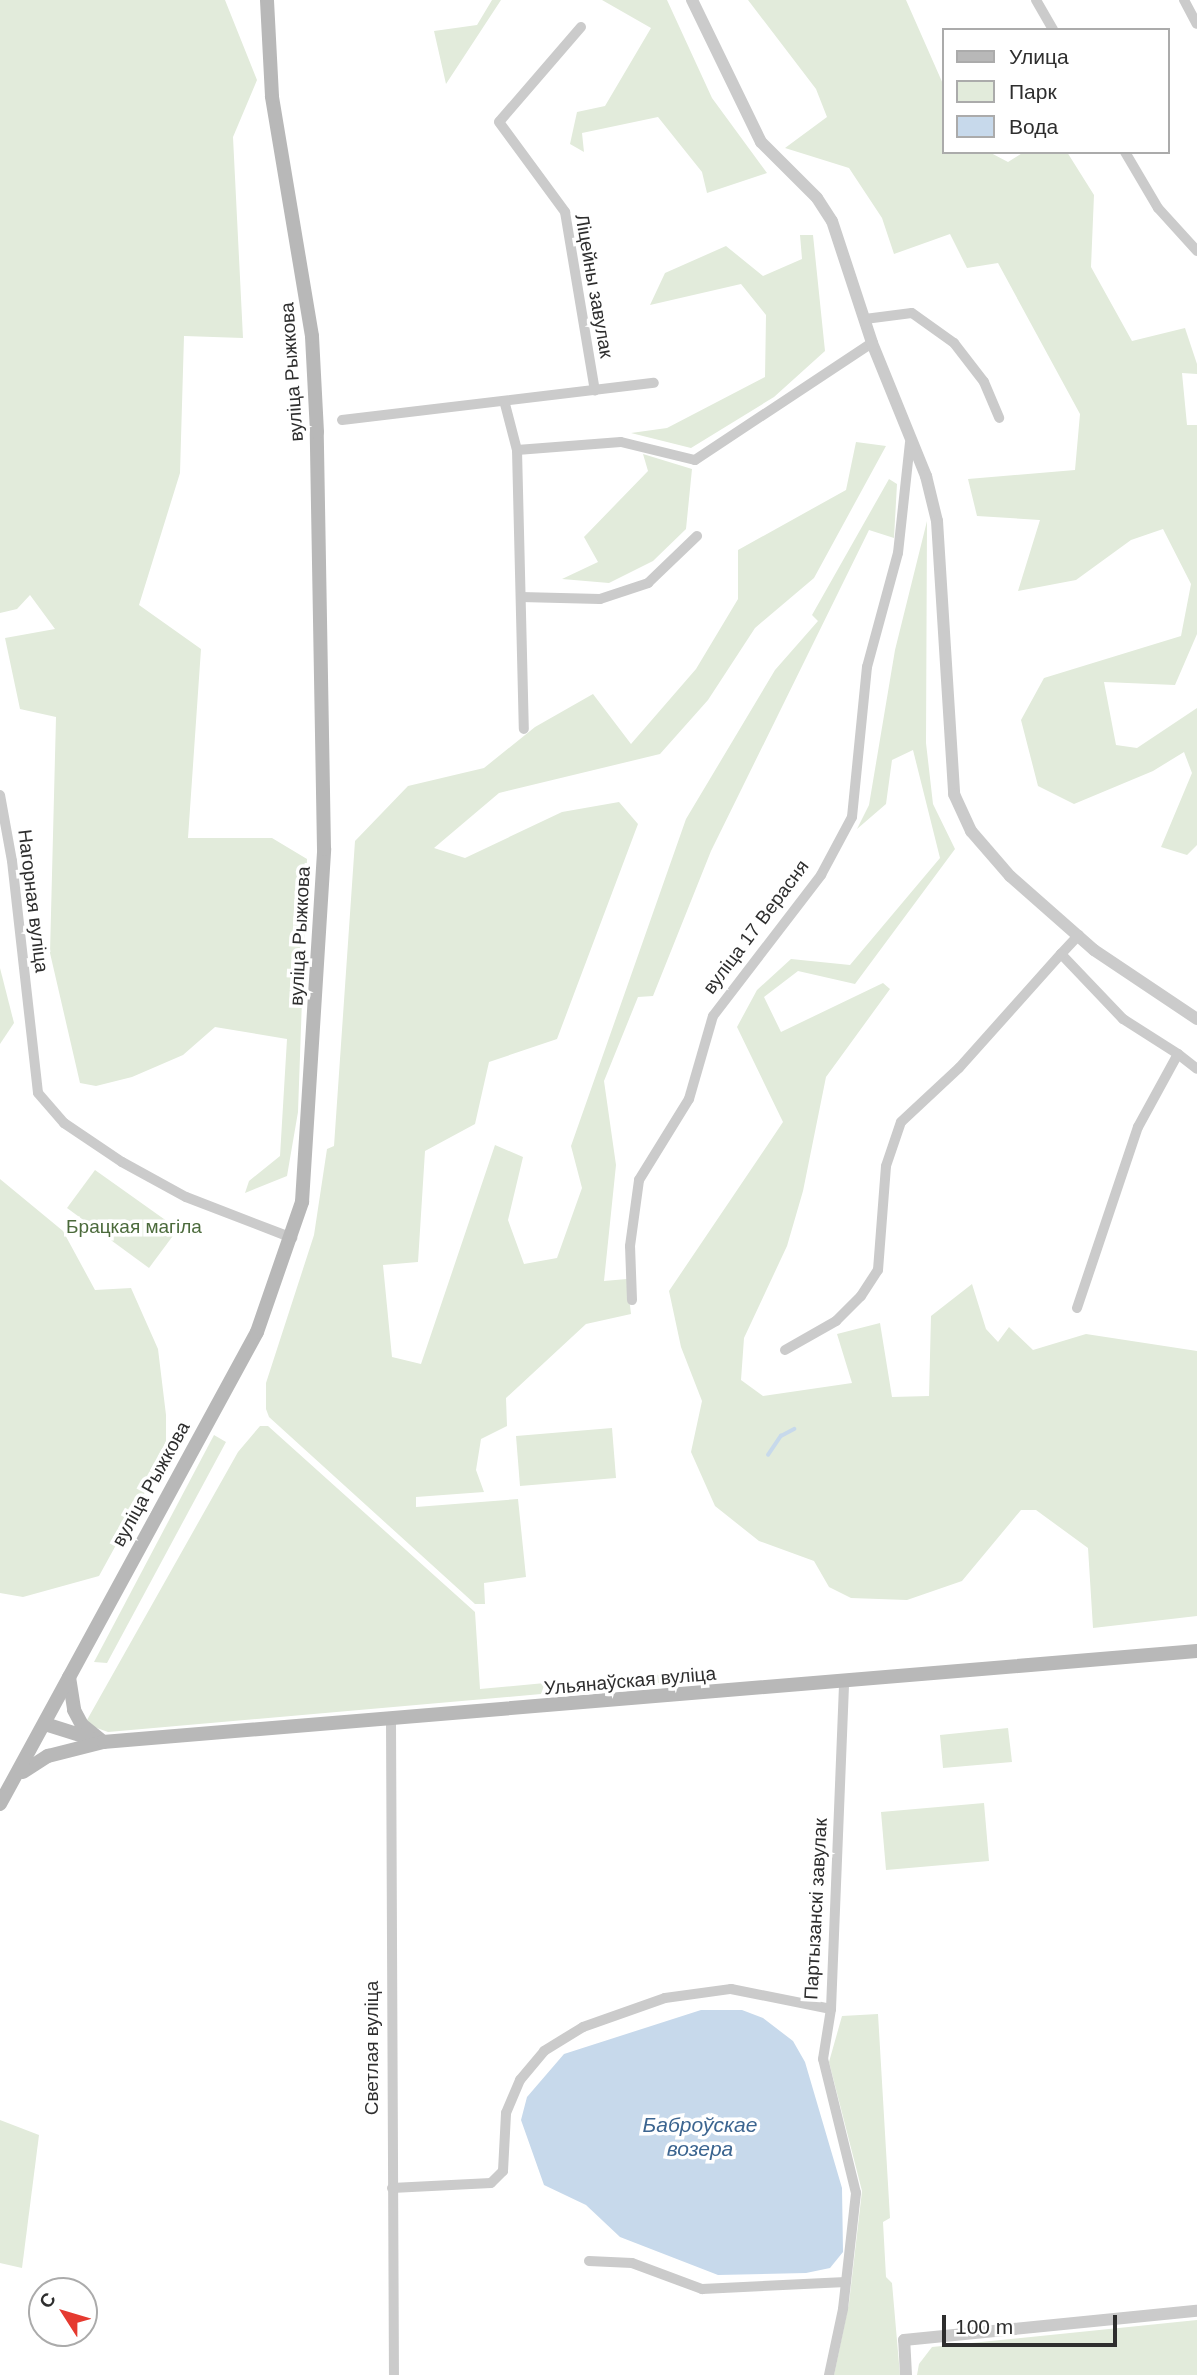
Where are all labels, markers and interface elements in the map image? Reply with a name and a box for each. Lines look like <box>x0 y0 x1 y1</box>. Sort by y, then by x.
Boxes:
legend <box>942 28 1169 154</box>
text: Улица <box>1009 45 1069 68</box>
text: Парк <box>1009 80 1057 103</box>
text: Вода <box>1009 115 1058 138</box>
street label: Ліцейны завулак <box>570 212 618 360</box>
street label: вуліца Рыжкова <box>276 302 308 442</box>
street label: Нагорная вуліца <box>13 828 53 974</box>
street label: вуліца 17 Верасня <box>698 856 814 998</box>
street label: вуліца Рыжкова <box>285 866 315 1006</box>
park label: Брацкая магіла <box>66 1216 202 1238</box>
street label: вуліца Рыжкова <box>107 1418 195 1550</box>
street label: Ульянаўская вуліца <box>543 1662 717 1700</box>
street label: Партызанскі завулак <box>800 1818 832 2000</box>
street label: Светлая вуліца <box>361 1981 383 2115</box>
water label: Баброўскае возера <box>643 2112 757 2162</box>
north arrow <box>28 2277 98 2347</box>
text: С <box>35 2288 60 2312</box>
scale bar <box>945 2302 1120 2346</box>
text: 100 m <box>955 2315 1013 2338</box>

